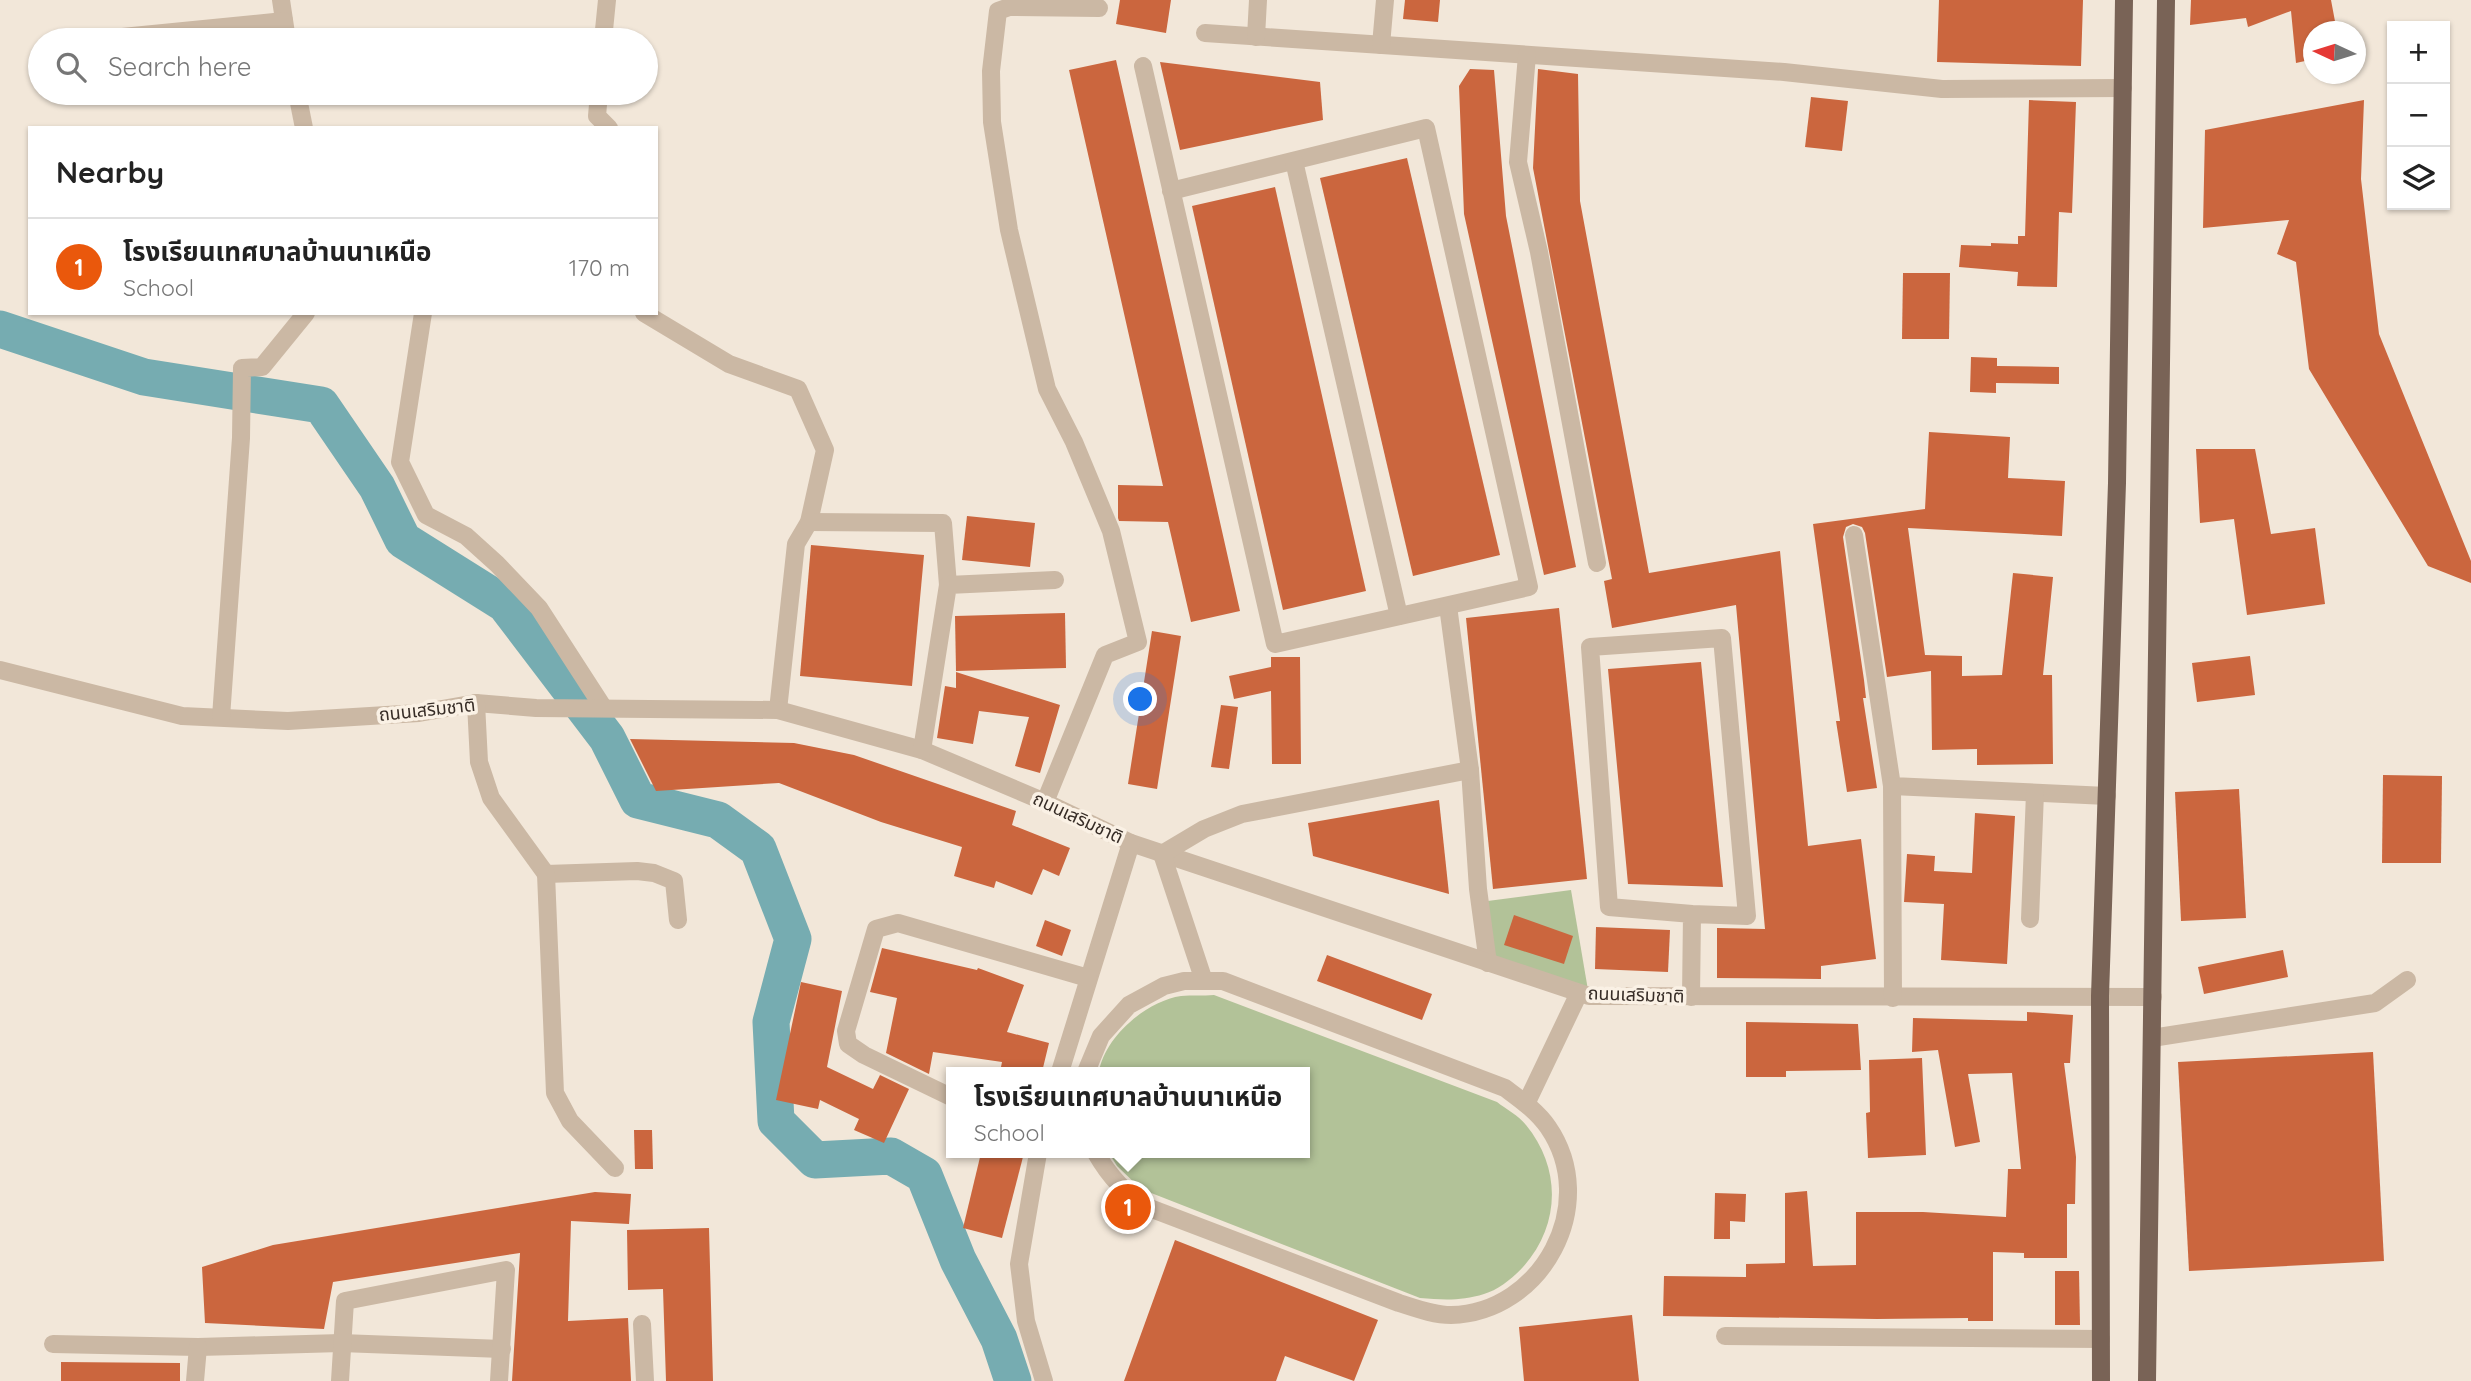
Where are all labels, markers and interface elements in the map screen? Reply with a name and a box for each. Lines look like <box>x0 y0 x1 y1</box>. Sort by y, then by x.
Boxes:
north arrow <box>2303 21 2366 84</box>
map controls <box>2387 21 2450 210</box>
button: + <box>2387 21 2450 84</box>
search box <box>28 28 658 105</box>
icon: search <box>52 48 90 86</box>
text: Search here <box>108 50 252 83</box>
button: − <box>2387 84 2450 147</box>
button: layers <box>2387 147 2450 210</box>
text: Nearby <box>56 153 164 191</box>
text: โรงเรียนเทศบาลบ้านนาเหนือ <box>123 235 432 268</box>
text: 1 <box>75 253 83 282</box>
text: 170 m <box>569 253 630 282</box>
text: School <box>123 273 194 302</box>
your location <box>1123 682 1157 716</box>
street label: ถนนเสริมชาติ <box>378 693 476 726</box>
street label: ถนนเสริมชาติ <box>1029 787 1127 848</box>
street label: ถนนเสริมชาติ <box>1587 981 1685 1008</box>
popup <box>946 1067 1310 1158</box>
text: โรงเรียนเทศบาลบ้านนาเหนือ <box>974 1080 1282 1113</box>
text: School <box>974 1118 1045 1147</box>
pin: 1 <box>1105 1181 1151 1233</box>

